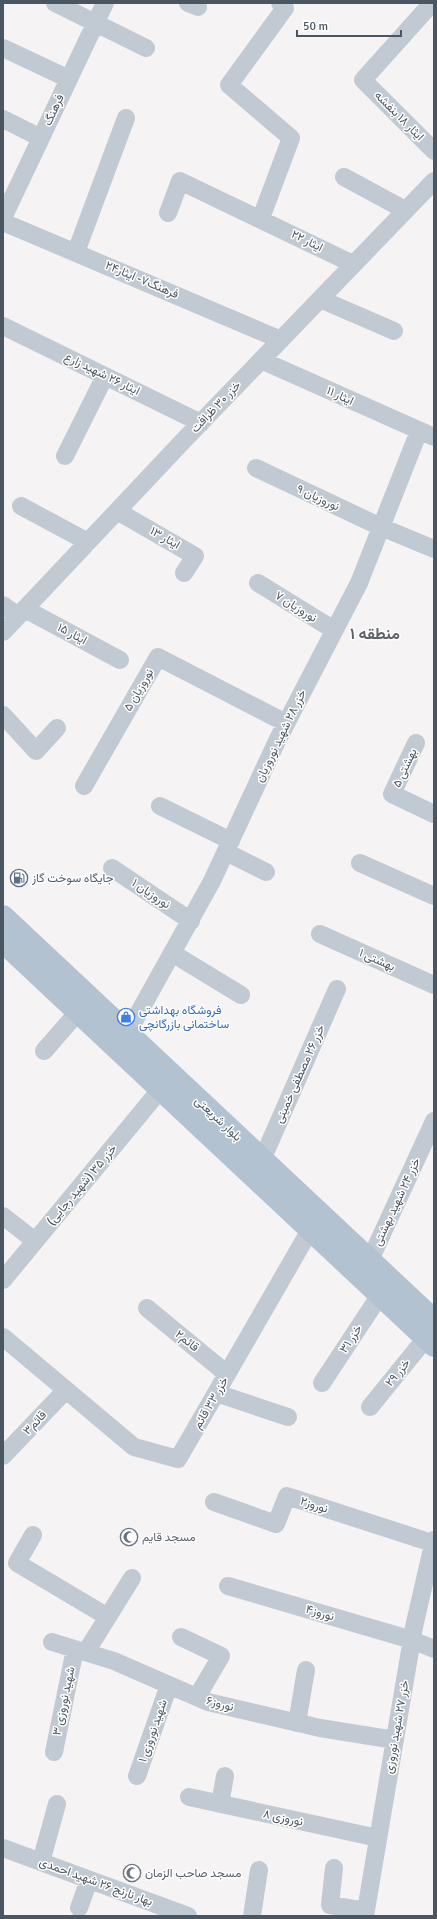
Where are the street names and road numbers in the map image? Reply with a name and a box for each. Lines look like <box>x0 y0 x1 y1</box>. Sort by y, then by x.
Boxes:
street label: ایثار ۱۸ بنفشه <box>371 88 427 144</box>
street label: فرهنگ <box>40 92 68 128</box>
street label: ایثار ۲۲ <box>289 227 325 255</box>
street label: فرهنگ۷- ایثار۲۴ <box>103 258 181 302</box>
street label: ایثار ۲۶ شهید زارع <box>61 349 142 400</box>
street label: خزر ۳۰ ظرافت <box>188 378 244 436</box>
street label: ایثار ۱۱ <box>324 383 356 409</box>
street label: نوروزیان ۹ <box>294 482 342 514</box>
street label: ایثار ۱۳ <box>147 523 183 553</box>
street label: نوروزیان ۷ <box>272 588 320 626</box>
street label: ایثار ۱۵ <box>55 620 89 648</box>
street label: نوروزیان ۵ <box>121 666 157 714</box>
street label: خزر ۲۸ شهید نوروزیان <box>252 687 310 785</box>
street label: بهشتی ۵ <box>389 746 421 790</box>
street label: نوروزیان ۱ <box>129 876 173 912</box>
street label: بهشتی ۱ <box>357 945 397 975</box>
street label: خزر ۲۶ مصطفی خمینی <box>272 1022 328 1126</box>
street label: بلوار شریعتی <box>191 1093 245 1145</box>
street label: خزر ۳۵ (شهید رجایی) <box>44 1141 120 1229</box>
street label: خزر ۲۴ شهید بهشتی <box>370 1156 424 1248</box>
street label: خزر ۳۱ <box>336 1322 366 1356</box>
street label: قائم۲ <box>172 1327 202 1355</box>
street label: خزر ۲۹ <box>382 1356 414 1390</box>
street label: خزر ۳۳ قائم <box>190 1374 232 1432</box>
street label: قائم۳ <box>20 1408 50 1438</box>
street label: نوروز۲ <box>298 1493 330 1517</box>
street label: نوروز۴ <box>304 1602 336 1624</box>
street label: شهید نوروزی ۳ <box>49 1665 79 1737</box>
street label: خزر ۲۷ شهید نوروزی <box>381 1679 413 1775</box>
street label: نوروز۶ <box>205 1693 235 1715</box>
street label: شهید نوروزی ۱ <box>135 1698 171 1764</box>
street label: نوروزی ۸ <box>262 1806 304 1830</box>
street label: بهار نارنج ۲۶ شهید احمدی <box>37 1854 155 1910</box>

